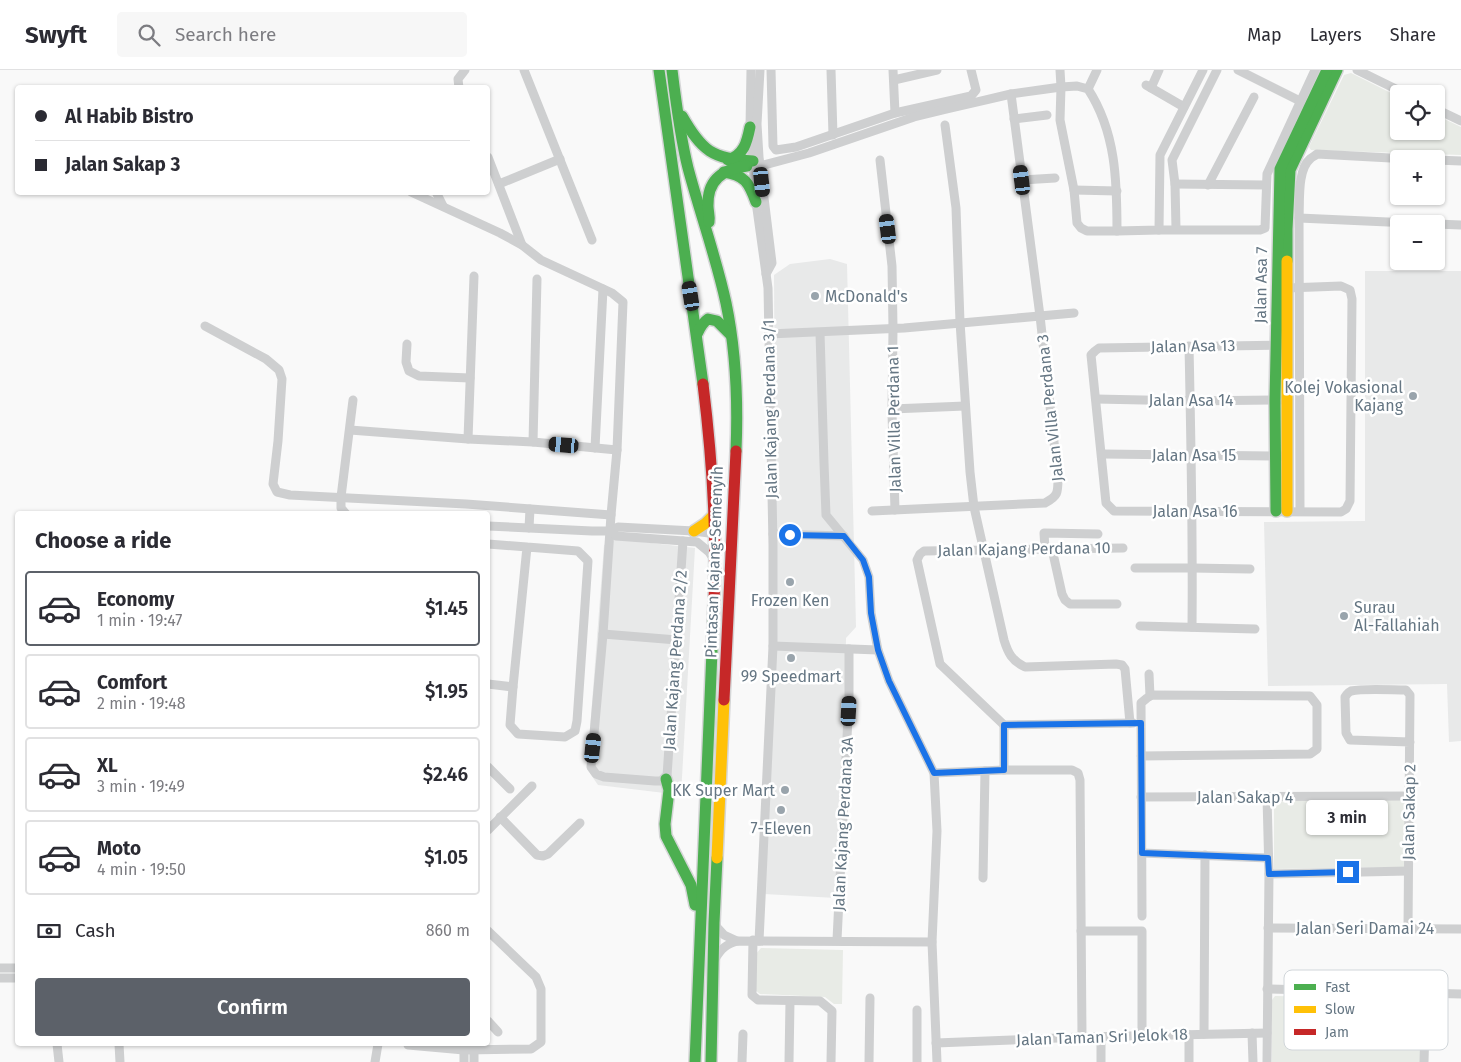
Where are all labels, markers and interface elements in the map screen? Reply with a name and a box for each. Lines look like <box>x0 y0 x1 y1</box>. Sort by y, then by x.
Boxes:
search box <box>117 12 467 57</box>
text: Swyft <box>25 21 87 49</box>
icon: search <box>135 21 163 49</box>
text: Search here <box>175 23 276 46</box>
text: Map <box>1247 24 1282 46</box>
text: Layers <box>1310 24 1362 46</box>
text: Share <box>1390 24 1436 46</box>
map controls <box>1390 85 1445 270</box>
button: locate <box>1390 85 1445 140</box>
text: Al Habib Bistro <box>65 105 194 128</box>
button: + <box>1390 150 1445 205</box>
text: Jalan Sakap 3 <box>65 153 180 176</box>
car <box>1012 164 1031 196</box>
car <box>752 166 771 198</box>
car <box>878 213 897 245</box>
button: − <box>1390 215 1445 270</box>
street label: Jalan Asa 7 <box>1251 246 1271 324</box>
car <box>681 280 700 312</box>
place label: McDonald's <box>825 287 908 306</box>
marker: McDonald's <box>809 290 821 302</box>
street label: Jalan Kajang Perdana 3/1 <box>759 319 781 499</box>
street label: Jalan Villa Perdana 3 <box>1033 333 1067 482</box>
street label: Jalan Asa 13 <box>1150 336 1236 356</box>
street label: Jalan Villa Perdana 1 <box>883 345 905 493</box>
place label: Kolej Vokasional Kajang <box>1284 378 1404 415</box>
marker: Kolej Vokasional Kajang <box>1407 390 1419 402</box>
street label: Jalan Asa 14 <box>1148 391 1234 410</box>
car <box>548 436 579 454</box>
street label: Jalan Asa 15 <box>1152 446 1236 465</box>
street label: Pintasan Kajang-Semenyih <box>701 466 727 658</box>
street label: Jalan Asa 16 <box>1152 502 1238 521</box>
route start <box>779 524 801 546</box>
text: Choose a ride <box>35 527 171 554</box>
street label: Jalan Kajang Perdana 10 <box>937 538 1111 560</box>
street label: Jalan Kajang Perdana 2/2 <box>659 569 691 751</box>
marker: Frozen Ken <box>784 576 796 588</box>
icon: car <box>37 586 82 631</box>
text: Economy <box>97 588 174 611</box>
place label: Frozen Ken <box>751 591 829 610</box>
text: $1.45 <box>425 597 468 620</box>
place label: Surau Al-Fallahiah <box>1354 598 1440 635</box>
marker: Surau Al-Fallahiah <box>1338 610 1350 622</box>
text: 1 min · 19:47 <box>97 611 182 630</box>
marker: 99 Speedmart <box>785 652 797 664</box>
place label: 99 Speedmart <box>741 667 842 686</box>
icon: car <box>37 669 82 714</box>
text: Comfort <box>97 671 167 694</box>
text: $1.95 <box>425 680 468 703</box>
text: 2 min · 19:48 <box>97 694 186 713</box>
car <box>840 696 857 726</box>
car <box>583 732 602 764</box>
street label: Jalan Kajang Perdana 3A <box>829 736 857 912</box>
icon: car <box>37 752 82 797</box>
text: XL <box>97 754 118 777</box>
text: $2.46 <box>423 763 468 786</box>
street label: Jalan Sakap 2 <box>1399 764 1419 860</box>
text: 3 min · 19:49 <box>97 777 185 796</box>
place label: KK Super Mart <box>672 781 775 800</box>
marker: KK Super Mart <box>779 784 791 796</box>
street label: Jalan Sakap 4 <box>1197 788 1294 807</box>
callout: 3 min <box>1307 800 1389 834</box>
marker: 7-Eleven <box>775 804 787 816</box>
text: 3 min <box>1327 808 1367 827</box>
place label: 7-Eleven <box>750 819 812 838</box>
icon: car <box>37 835 82 880</box>
text: Moto <box>97 837 141 860</box>
text: $1.05 <box>424 846 468 869</box>
text: 4 min · 19:50 <box>97 860 186 879</box>
route end <box>1337 861 1359 883</box>
icon: cash <box>35 917 63 945</box>
text: Cash <box>75 919 116 942</box>
street label: Jalan Seri Damai 24 <box>1296 919 1435 938</box>
text: 860 m <box>426 921 470 940</box>
legend <box>1284 970 1448 1050</box>
button: Confirm <box>35 978 470 1036</box>
text: Fast <box>1325 979 1351 996</box>
text: Slow <box>1325 1001 1355 1018</box>
street label: Jalan Taman Sri Jelok 18 <box>1016 1024 1188 1049</box>
text: Jam <box>1325 1024 1349 1041</box>

